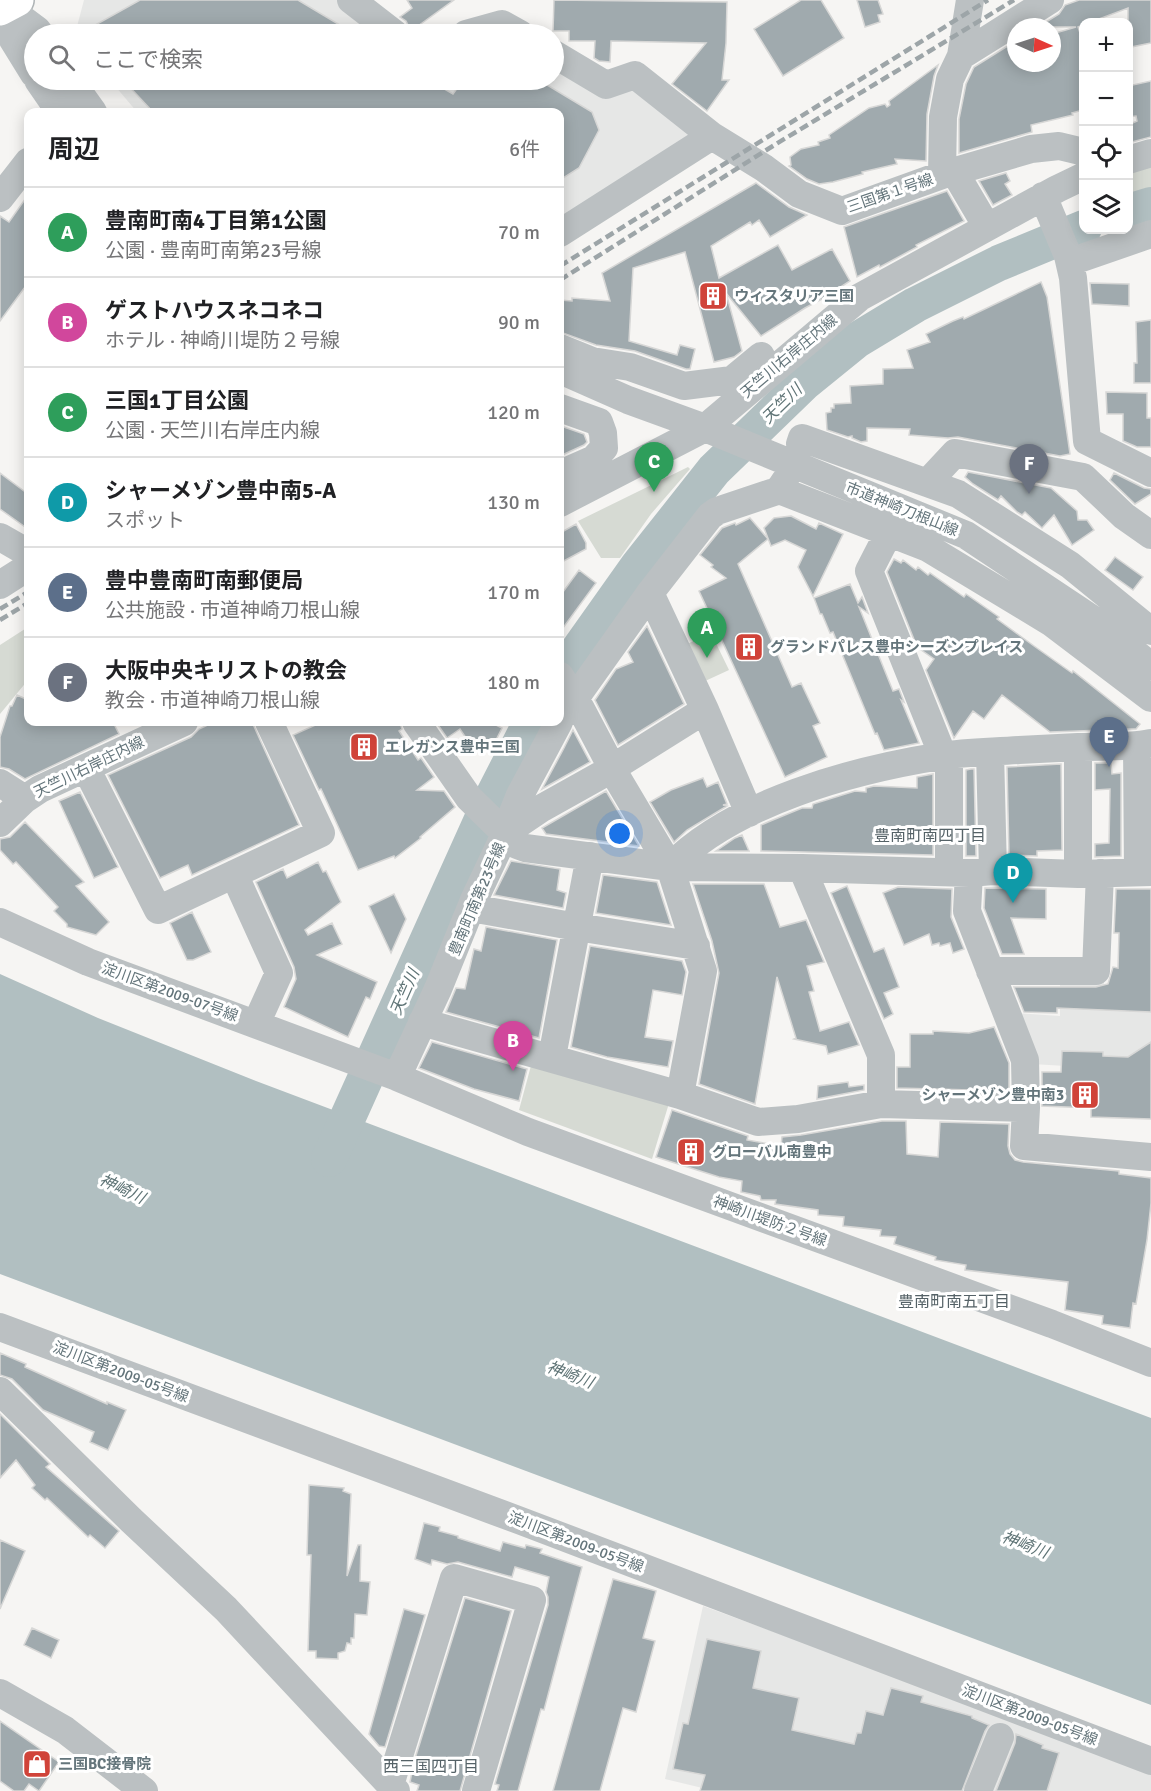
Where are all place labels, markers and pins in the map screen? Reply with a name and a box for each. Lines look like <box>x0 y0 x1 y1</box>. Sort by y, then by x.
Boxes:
building icon: ウィスタリア三国 <box>697 280 729 312</box>
place label: ウィスタリア三国 <box>734 287 854 305</box>
pin: C <box>634 442 674 492</box>
pin: F <box>1010 444 1048 494</box>
pin: A <box>688 608 726 658</box>
building icon: グランドパレス豊中シーズンプレイス <box>733 631 765 663</box>
place label: グランドパレス豊中シーズンプレイス <box>770 638 1023 656</box>
pin: E <box>1090 718 1128 767</box>
building icon: エレガンス豊中三国 <box>348 731 380 763</box>
place label: エレガンス豊中三国 <box>385 738 520 756</box>
pin: D <box>994 854 1032 903</box>
pin: B <box>494 1022 532 1071</box>
building icon: シャーメゾン豊中南3 <box>1069 1079 1101 1111</box>
place label: シャーメゾン豊中南3 <box>921 1086 1064 1104</box>
building icon: グローバル南豊中 <box>675 1136 707 1168</box>
place label: グローバル南豊中 <box>712 1143 832 1161</box>
shop icon: 三国BC接骨院 <box>21 1748 53 1780</box>
place label: 三国BC接骨院 <box>58 1755 151 1773</box>

